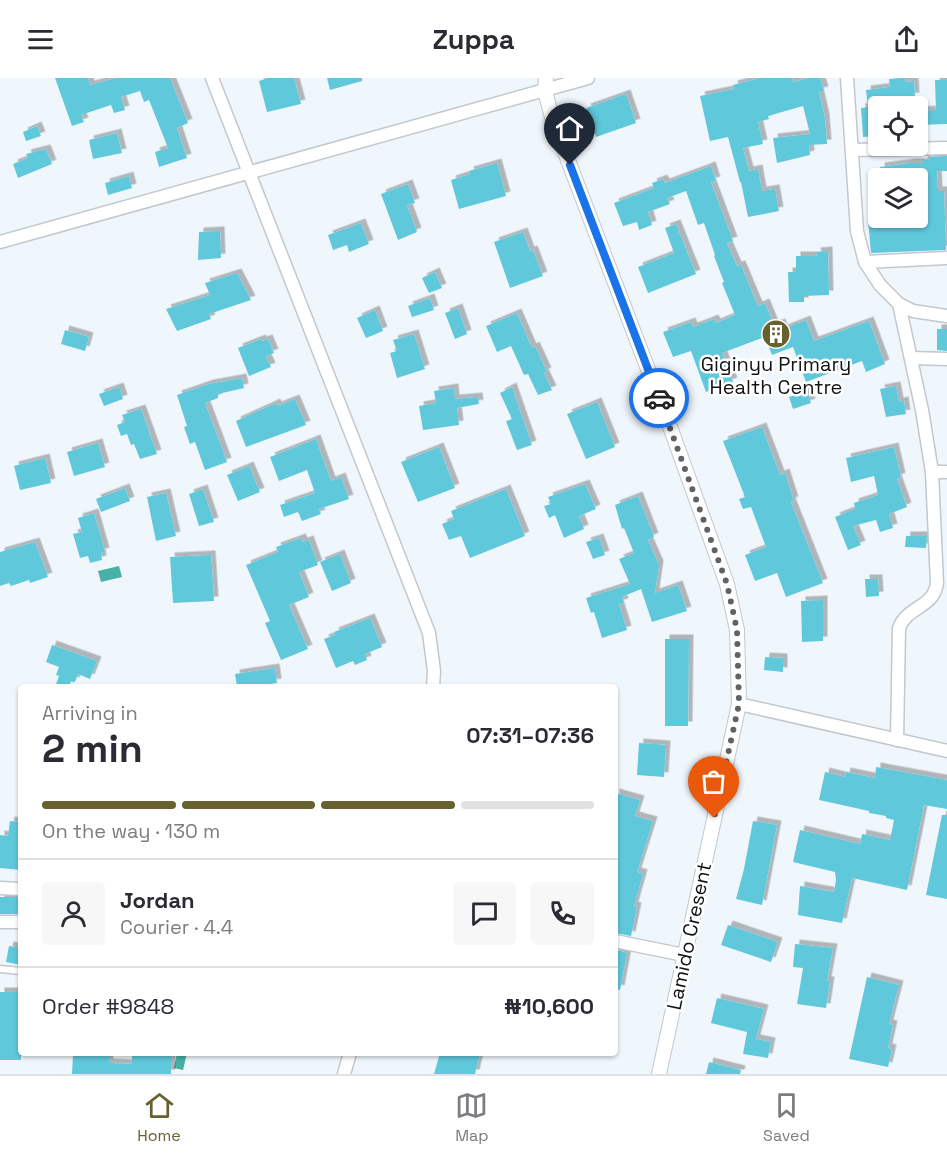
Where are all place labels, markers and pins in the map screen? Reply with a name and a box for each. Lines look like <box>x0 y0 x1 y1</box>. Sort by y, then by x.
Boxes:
pin <box>544 103 595 165</box>
building icon: Giginyu Primary Health Centre <box>760 318 792 350</box>
place label: Giginyu Primary Health Centre <box>701 351 851 400</box>
pin <box>688 756 739 818</box>

